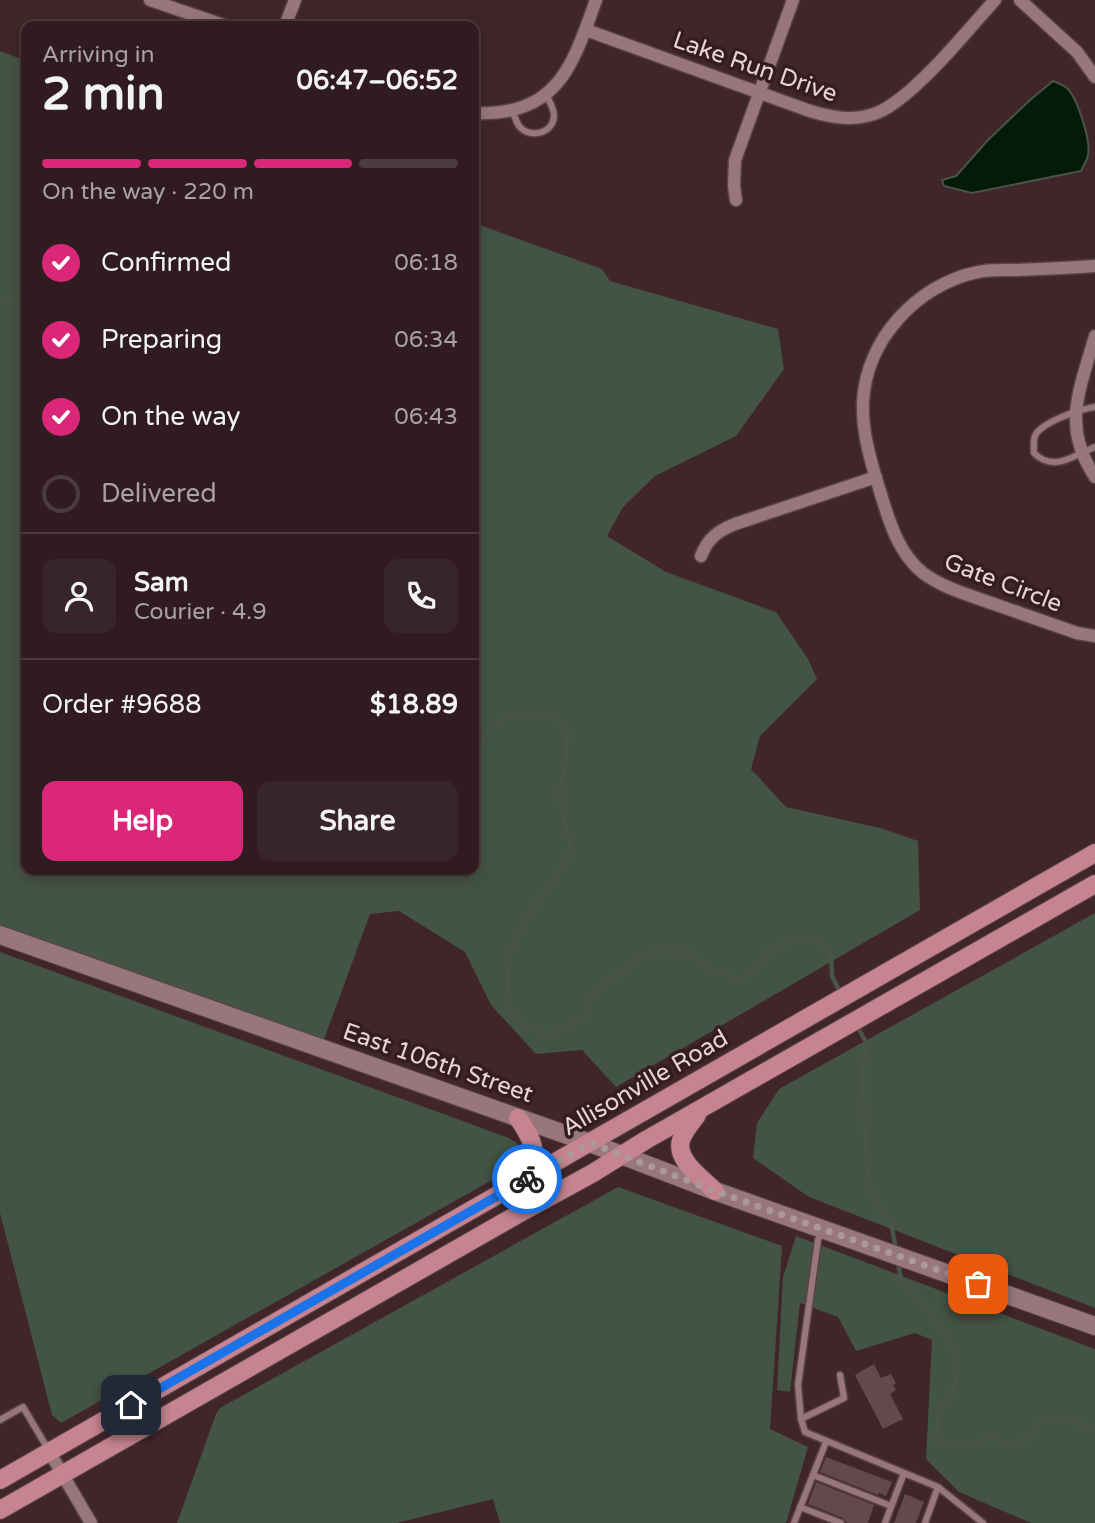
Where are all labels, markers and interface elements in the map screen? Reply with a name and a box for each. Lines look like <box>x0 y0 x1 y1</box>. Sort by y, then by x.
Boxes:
street label: Lake Run Drive <box>669 25 841 109</box>
text: Arriving in <box>42 41 155 69</box>
text: 06:47–06:52 <box>297 65 458 96</box>
text: 2 min <box>42 67 165 122</box>
text: On the way · 220 m <box>42 178 254 206</box>
icon: check <box>42 244 80 282</box>
text: Confirmed <box>101 247 231 278</box>
text: 06:18 <box>394 249 458 277</box>
icon: check <box>42 321 80 359</box>
text: Preparing <box>101 324 222 355</box>
text: 06:34 <box>394 326 458 354</box>
icon: check <box>42 398 80 436</box>
text: On the way <box>101 401 241 432</box>
text: 06:43 <box>394 403 458 431</box>
text: Delivered <box>101 478 217 509</box>
street label: Gate Circle <box>940 547 1066 619</box>
button: person <box>42 559 116 633</box>
button: phone <box>384 559 458 633</box>
text: Sam <box>134 567 189 598</box>
text: Courier · 4.9 <box>134 598 267 626</box>
text: Order #9688 <box>42 689 202 720</box>
text: $18.89 <box>370 689 458 720</box>
button: Help <box>42 781 243 861</box>
button: Share <box>257 781 458 861</box>
street label: East 106th Street <box>339 1017 537 1109</box>
street label: Allisonville Road <box>557 1024 733 1142</box>
courier <box>492 1144 562 1214</box>
icon: bike <box>508 1160 546 1198</box>
pin <box>948 1254 1008 1314</box>
icon: bag <box>959 1265 997 1303</box>
pin <box>101 1375 161 1435</box>
icon: home <box>112 1386 150 1424</box>

